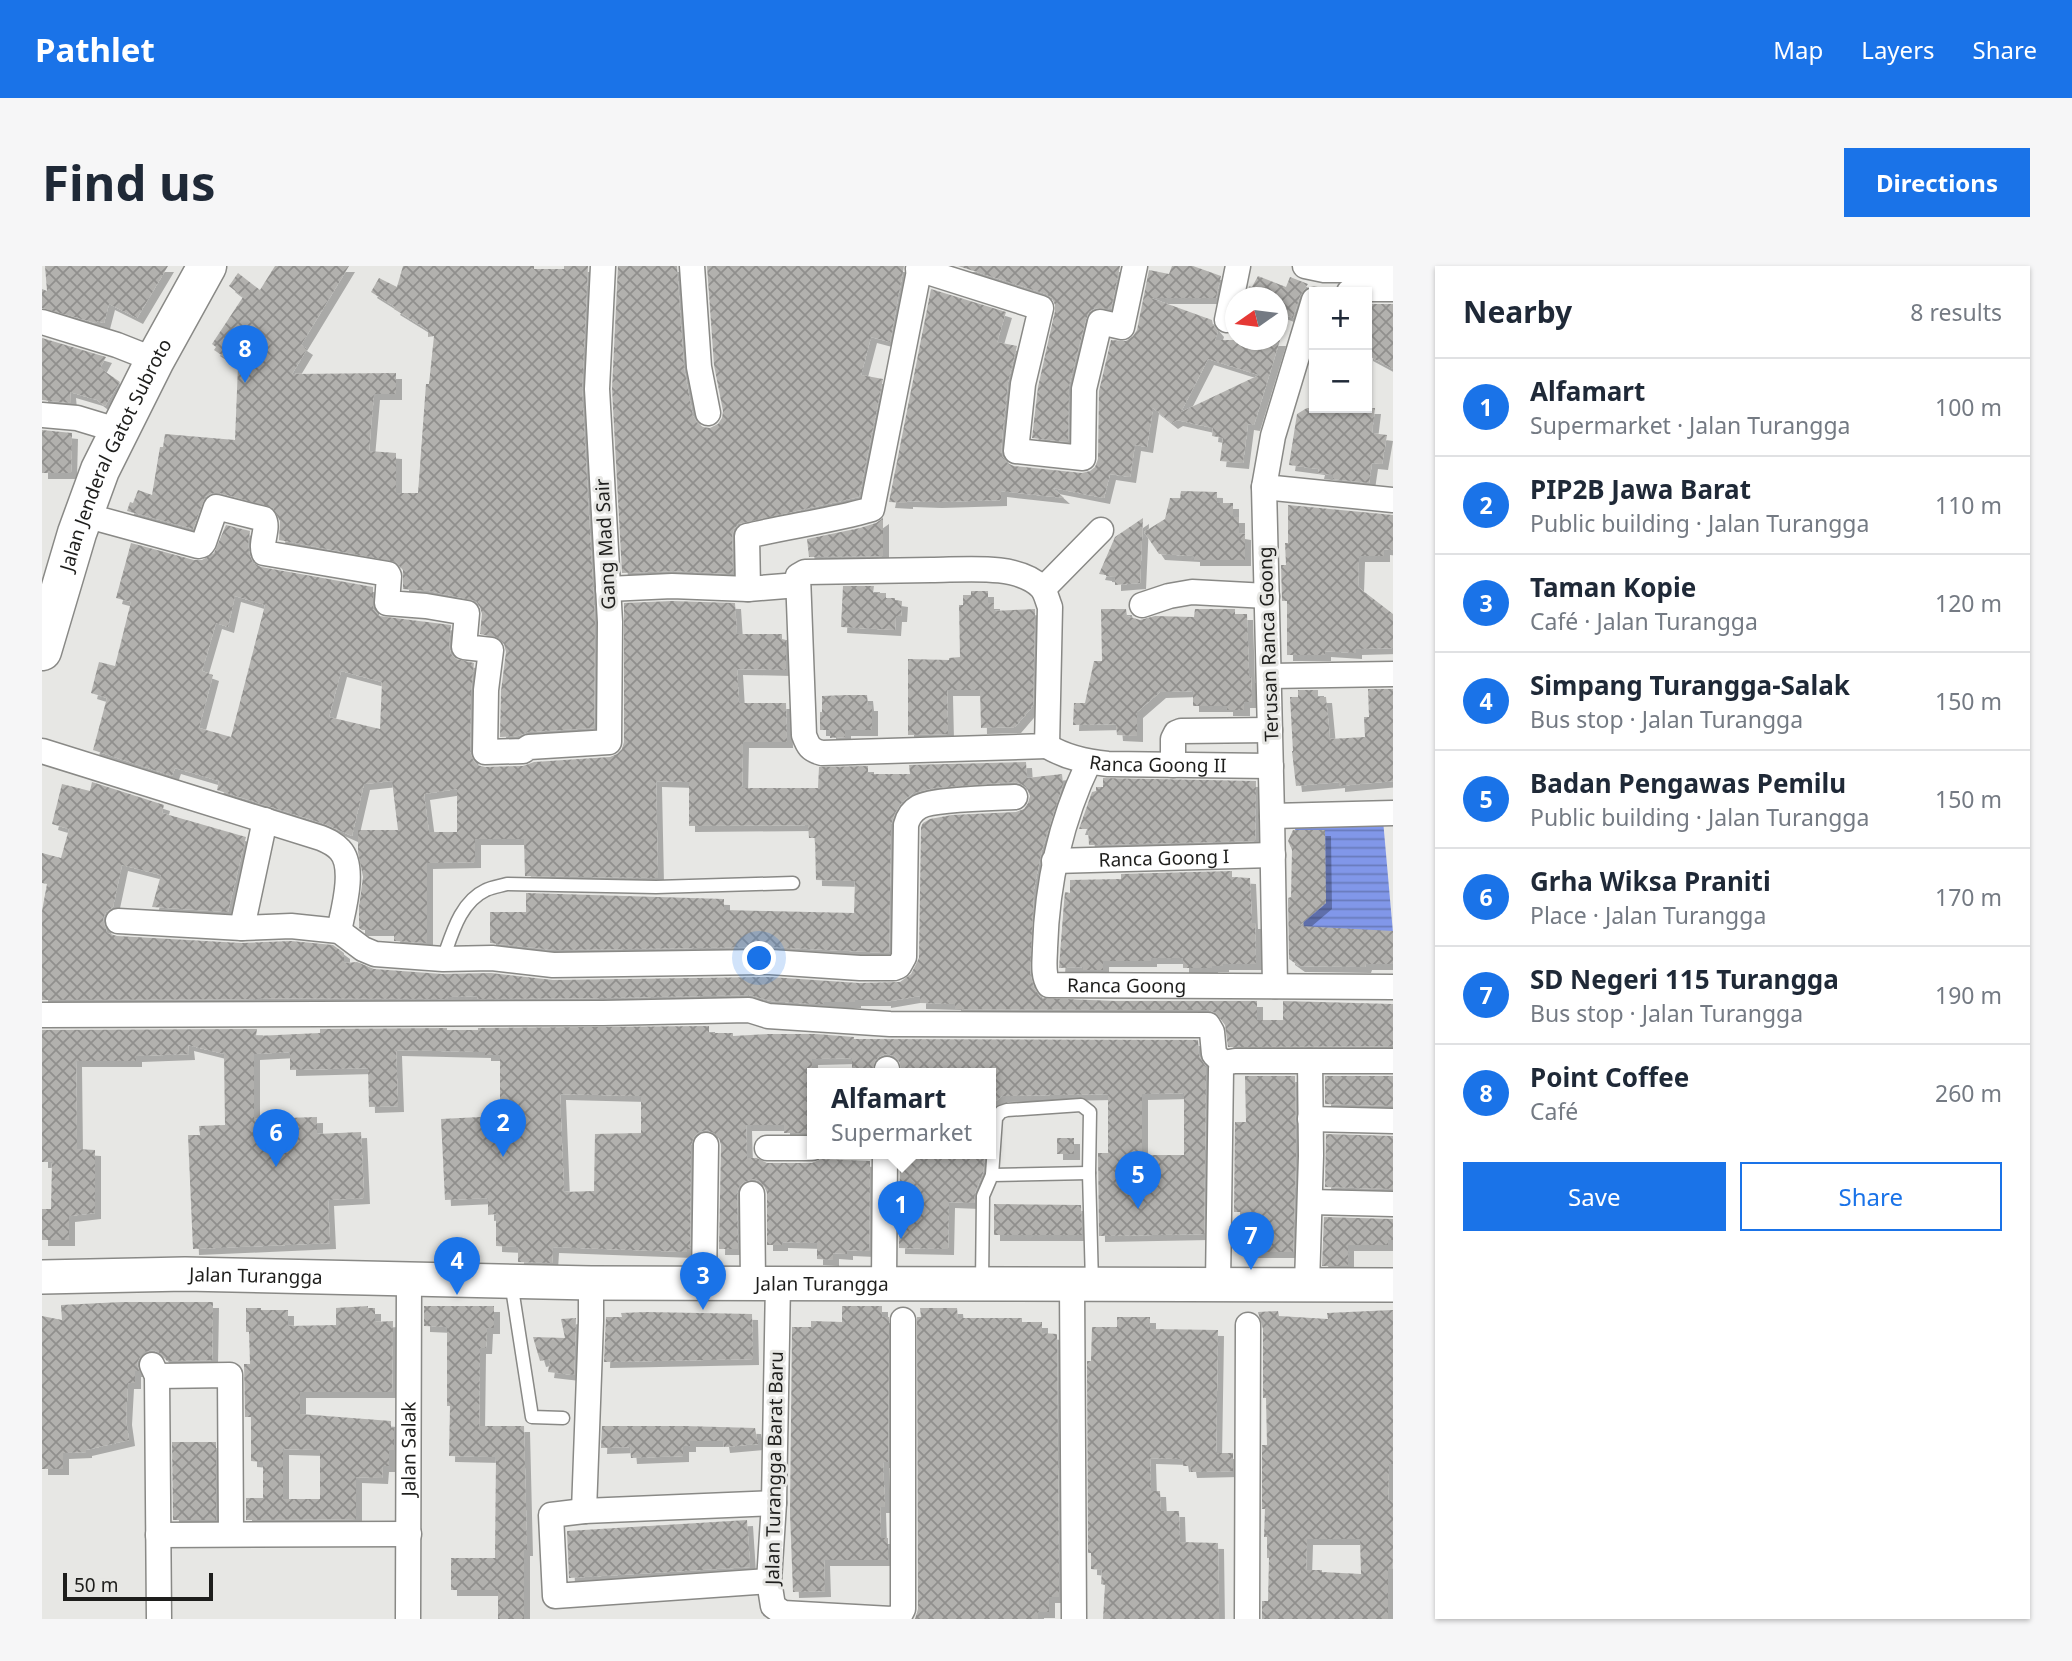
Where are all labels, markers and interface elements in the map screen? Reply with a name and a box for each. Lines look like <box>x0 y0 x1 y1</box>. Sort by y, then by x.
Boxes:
text: Pathlet <box>35 27 155 72</box>
text: Map <box>1773 33 1823 66</box>
text: Layers <box>1861 33 1935 66</box>
text: Share <box>1973 33 2037 66</box>
button: Directions <box>1844 148 2030 217</box>
text: Find us <box>42 149 216 215</box>
north arrow <box>1225 287 1288 350</box>
map controls <box>1309 287 1372 413</box>
button: + <box>1309 287 1372 350</box>
text: Nearby <box>1463 291 1572 332</box>
text: 8 results <box>1910 296 2002 328</box>
pin: 8 <box>222 325 268 383</box>
street label: Jalan Jenderal Gatot Subroto <box>53 334 177 576</box>
button: − <box>1309 350 1372 413</box>
text: Alfamart <box>1530 373 1645 409</box>
text: 1 <box>1479 391 1493 423</box>
text: 100 m <box>1935 391 2002 423</box>
text: Supermarket · Jalan Turangga <box>1530 409 1850 441</box>
text: PIP2B Jawa Barat <box>1530 471 1751 507</box>
street label: Gang Mad Sair <box>589 478 621 610</box>
text: 2 <box>1479 489 1493 521</box>
text: 110 m <box>1935 489 2002 521</box>
text: Public building · Jalan Turangga <box>1530 507 1869 539</box>
street label: Terusan Ranca Goong <box>1252 546 1284 742</box>
text: Taman Kopie <box>1530 569 1696 605</box>
text: 3 <box>1479 587 1493 619</box>
text: 120 m <box>1935 587 2002 619</box>
text: Café · Jalan Turangga <box>1530 605 1758 637</box>
text: Simpang Turangga-Salak <box>1530 667 1850 703</box>
text: 4 <box>1479 685 1493 717</box>
text: 150 m <box>1935 685 2002 717</box>
text: Bus stop · Jalan Turangga <box>1530 703 1803 735</box>
street label: Ranca Goong II <box>1088 749 1227 778</box>
text: Badan Pengawas Pemilu <box>1530 765 1846 801</box>
text: 5 <box>1479 783 1493 815</box>
text: 150 m <box>1935 783 2002 815</box>
text: Public building · Jalan Turangga <box>1530 801 1869 833</box>
street label: Ranca Goong I <box>1098 843 1230 873</box>
text: Grha Wiksa Praniti <box>1530 863 1771 899</box>
text: 6 <box>1479 881 1493 913</box>
text: 170 m <box>1935 881 2002 913</box>
text: Place · Jalan Turangga <box>1530 899 1766 931</box>
your location <box>742 941 776 975</box>
text: SD Negeri 115 Turangga <box>1530 961 1839 997</box>
street label: Ranca Goong <box>1067 972 1186 999</box>
text: 7 <box>1479 979 1493 1011</box>
text: 190 m <box>1935 979 2002 1011</box>
text: Bus stop · Jalan Turangga <box>1530 997 1803 1029</box>
text: Point Coffee <box>1530 1059 1689 1095</box>
popup <box>807 1068 996 1159</box>
text: 8 <box>1479 1077 1493 1109</box>
text: 260 m <box>1935 1077 2002 1109</box>
text: Alfamart <box>831 1080 946 1116</box>
text: Café <box>1530 1095 1578 1127</box>
pin: 2 <box>480 1099 526 1157</box>
pin: 6 <box>253 1109 299 1167</box>
text: Supermarket <box>831 1116 972 1148</box>
pin: 5 <box>1115 1151 1161 1209</box>
button: Save <box>1463 1162 1726 1231</box>
button: Share <box>1740 1162 2002 1231</box>
pin: 1 <box>878 1181 924 1239</box>
pin: 7 <box>1228 1212 1274 1270</box>
pin: 4 <box>434 1237 480 1295</box>
pin: 3 <box>680 1252 726 1310</box>
street label: Jalan Turangga <box>187 1261 323 1290</box>
street label: Jalan Turangga <box>753 1270 889 1297</box>
street label: Jalan Turangga Barat Baru <box>759 1351 789 1587</box>
street label: Jalan Salak <box>395 1401 422 1499</box>
scale bar <box>63 1570 214 1602</box>
text: 50 m <box>74 1572 118 1598</box>

